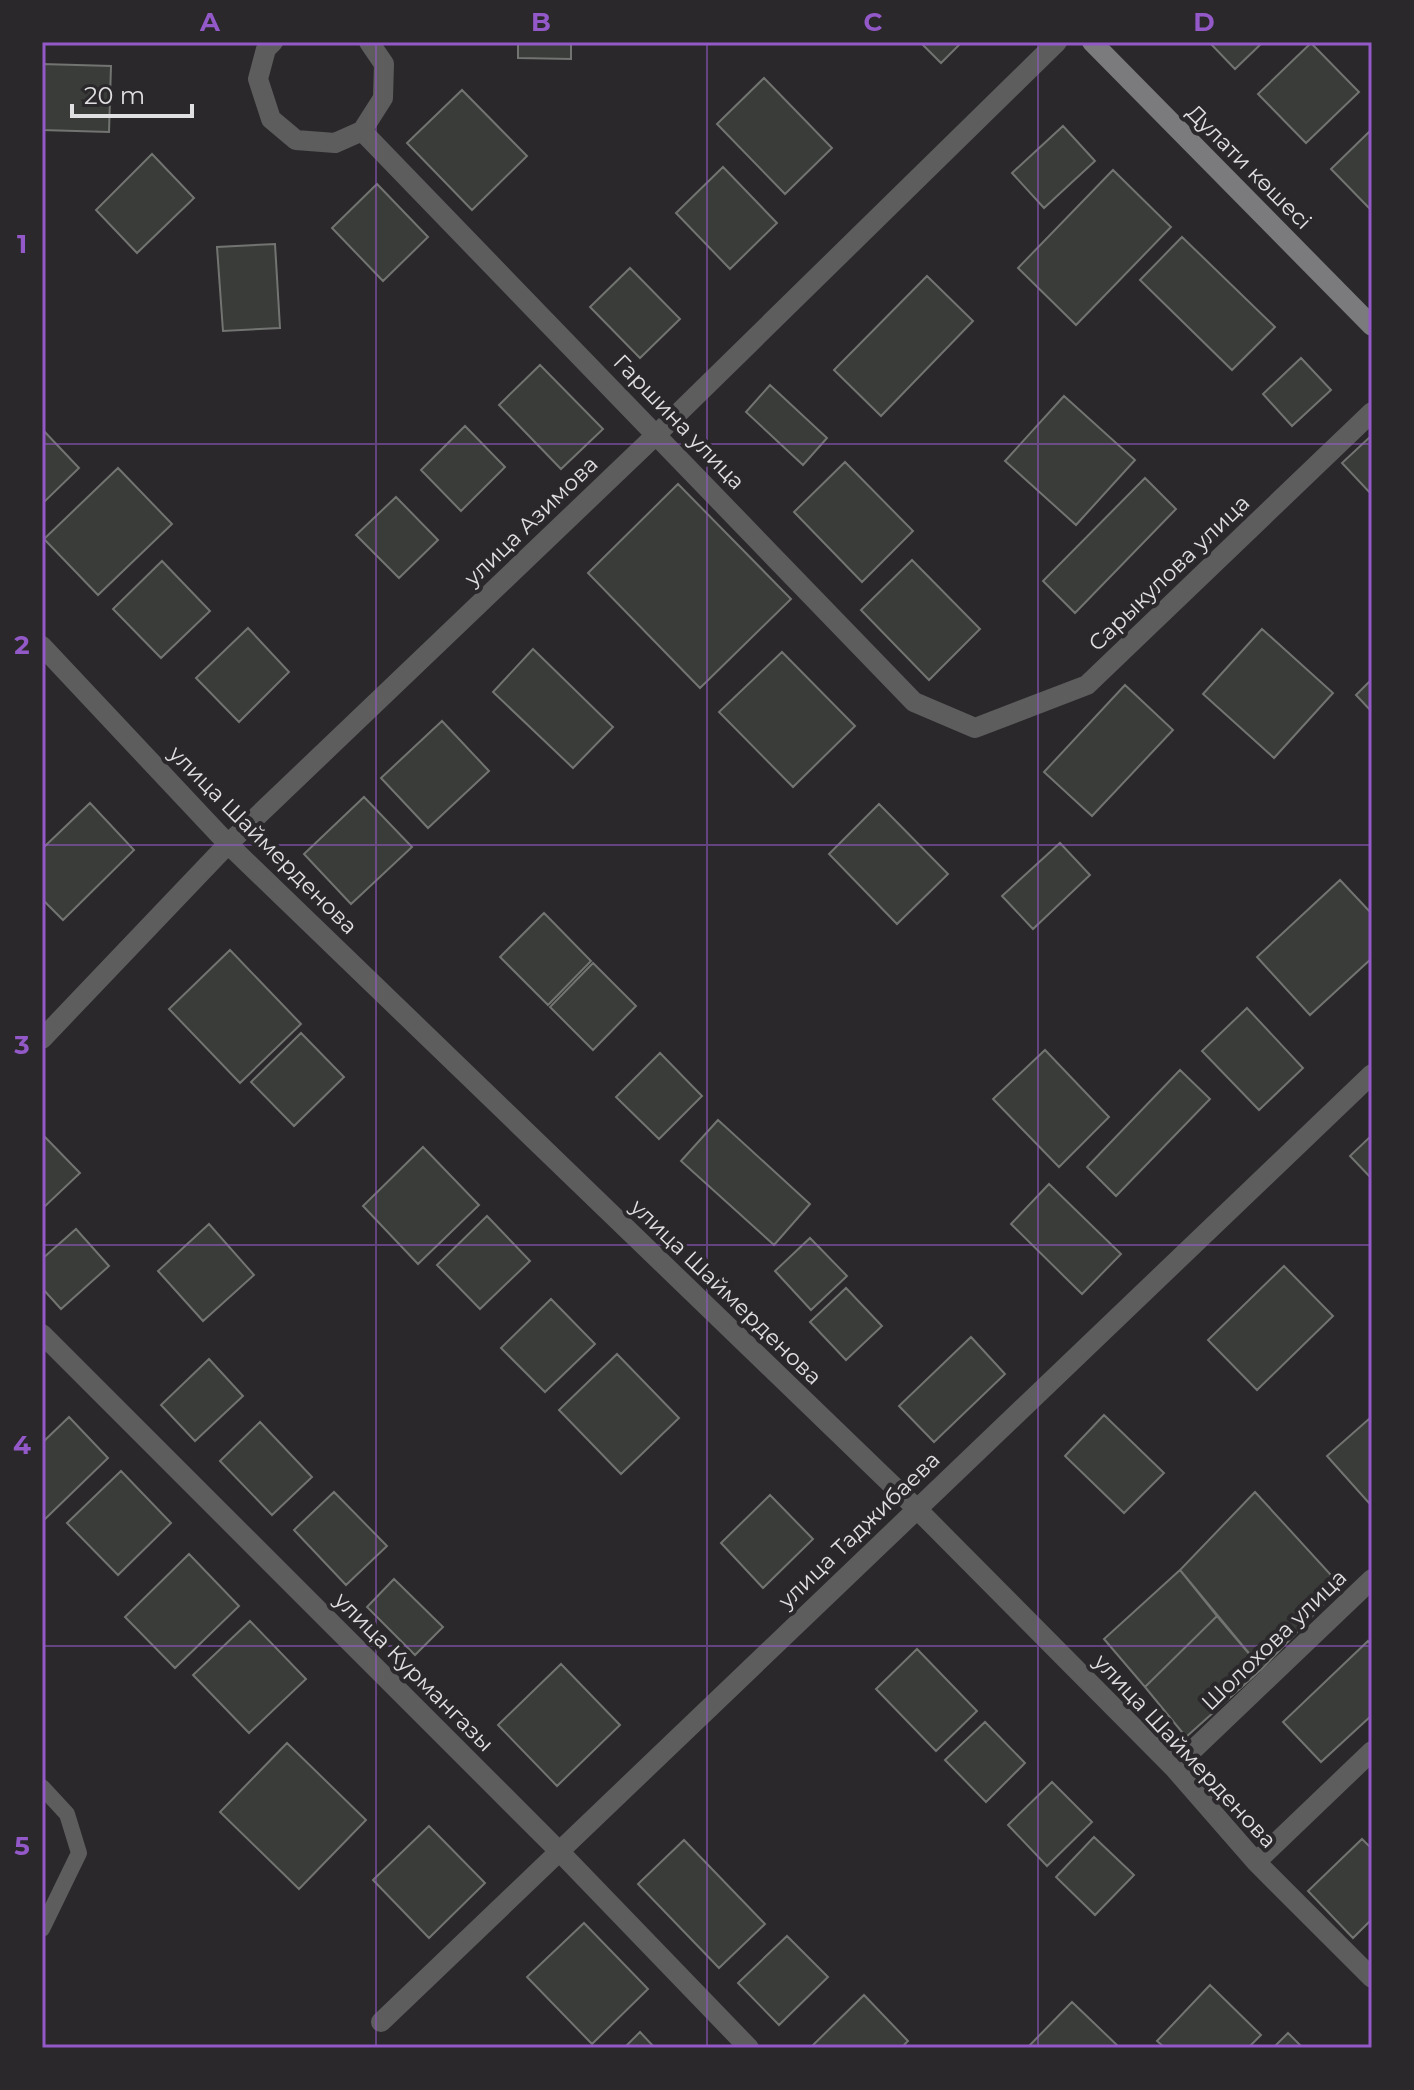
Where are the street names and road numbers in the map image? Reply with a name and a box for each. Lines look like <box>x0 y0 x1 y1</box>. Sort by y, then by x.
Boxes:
street label: Дулати көшесі <box>1181 99 1317 235</box>
street label: Гаршина улица <box>608 349 750 495</box>
street label: улица Азимова <box>458 450 603 592</box>
street label: Сарыкулова улица <box>1083 489 1255 657</box>
street label: улица Шаймерденова <box>162 739 363 940</box>
street label: улица Шаймерденова <box>624 1193 827 1390</box>
street label: улица Таджибаева <box>772 1446 945 1615</box>
street label: Шолохова улица <box>1196 1564 1352 1716</box>
street label: улица Курмангазы <box>328 1586 499 1757</box>
street label: улица Шаймерденова <box>1087 1648 1282 1854</box>

